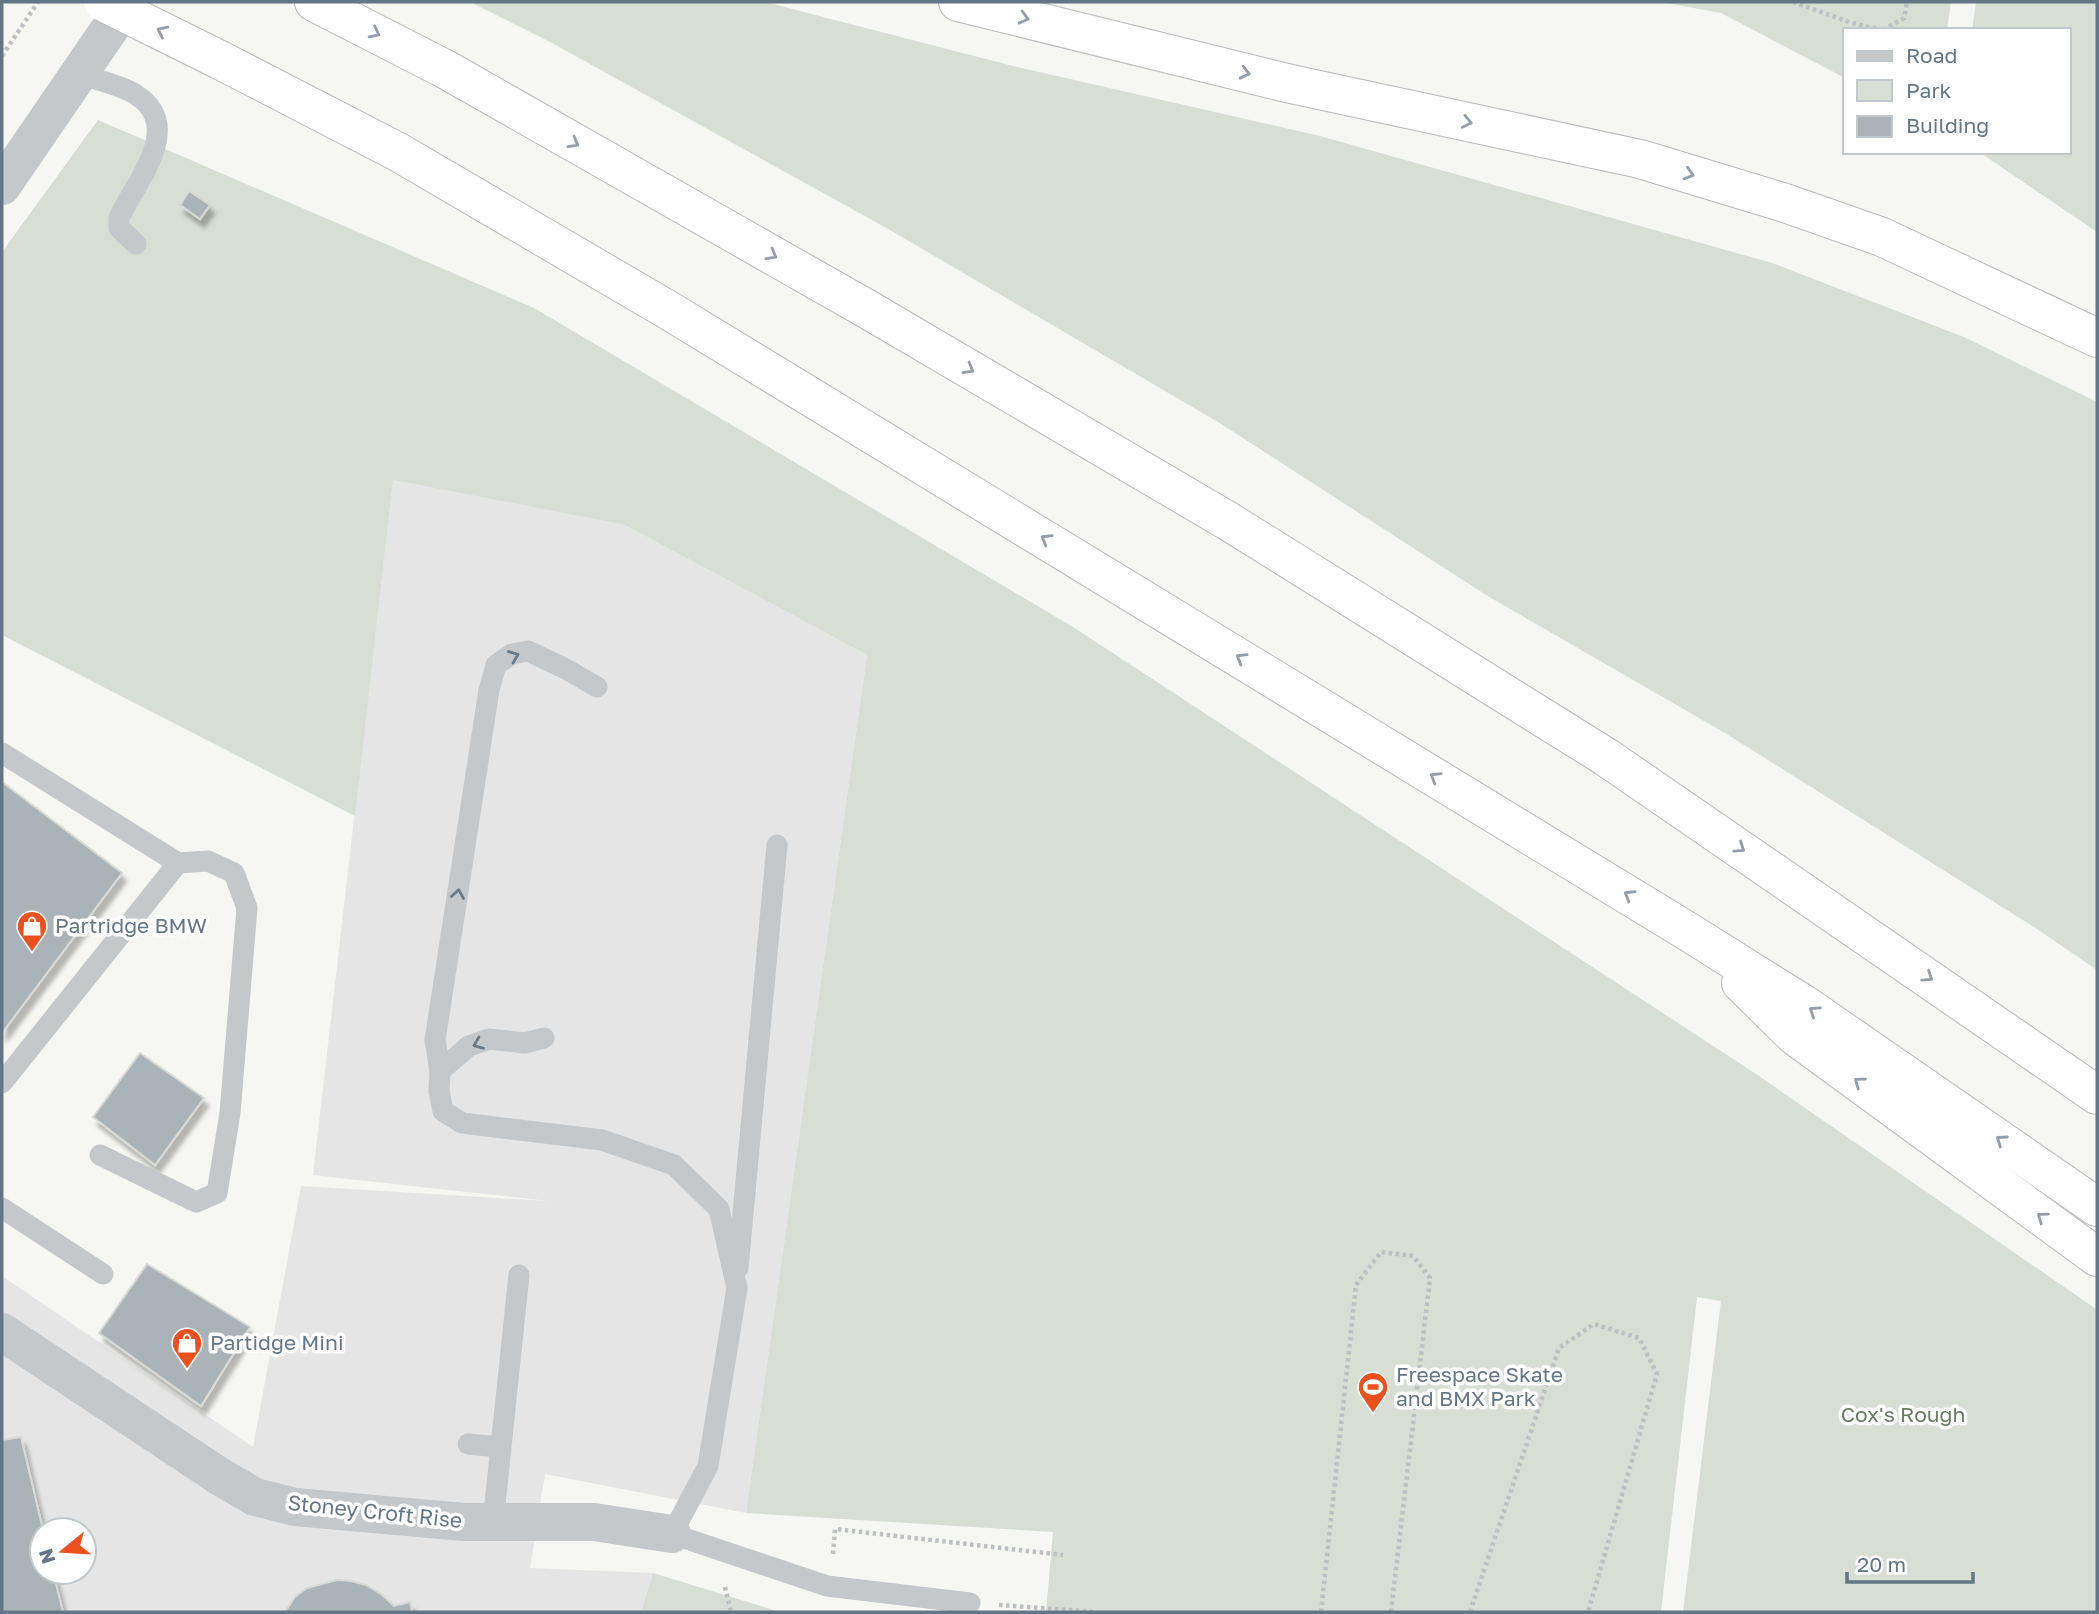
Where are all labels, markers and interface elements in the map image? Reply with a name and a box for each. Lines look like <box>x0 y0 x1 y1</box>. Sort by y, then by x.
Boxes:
one-way arrow <box>1018 10 1030 24</box>
one-way arrow <box>157 25 169 39</box>
one-way arrow <box>368 25 380 38</box>
legend <box>1843 28 2071 154</box>
text: Road <box>1906 42 1957 68</box>
one-way arrow <box>1239 65 1251 79</box>
text: Park <box>1906 77 1952 103</box>
text: Building <box>1906 112 1989 138</box>
one-way arrow <box>1461 114 1473 129</box>
one-way arrow <box>567 135 579 148</box>
one-way arrow <box>1682 166 1694 181</box>
one-way arrow <box>764 247 777 260</box>
one-way arrow <box>961 361 974 374</box>
one-way arrow <box>1041 535 1054 548</box>
one-way arrow <box>507 651 519 665</box>
one-way arrow <box>1235 653 1248 666</box>
one-way arrow <box>1429 772 1442 785</box>
one-way arrow <box>1732 840 1745 853</box>
one-way arrow <box>450 888 465 899</box>
one-way arrow <box>1624 890 1637 903</box>
shop icon: Partridge BMW <box>15 909 49 953</box>
place label: Partridge BMW <box>55 912 207 938</box>
one-way arrow <box>1920 969 1933 981</box>
one-way arrow <box>1809 1007 1822 1019</box>
one-way arrow <box>472 1035 484 1049</box>
one-way arrow <box>1854 1078 1866 1091</box>
one-way arrow <box>1996 1136 2009 1148</box>
one-way arrow <box>2037 1212 2050 1225</box>
shop icon: Partidge Mini <box>170 1326 204 1370</box>
place label: Partidge Mini <box>210 1329 344 1355</box>
place label: Freespace Skate and BMX Park <box>1396 1361 1563 1411</box>
sports icon: Freespace Skate and BMX Park <box>1356 1370 1390 1414</box>
park label: Cox's Rough <box>1841 1401 1965 1427</box>
street label: Stoney Croft Rise <box>287 1489 464 1533</box>
north arrow <box>28 1516 98 1586</box>
scale bar <box>1847 1540 1973 1584</box>
text: N <box>33 1546 60 1567</box>
text: 20 m <box>1857 1551 1906 1577</box>

